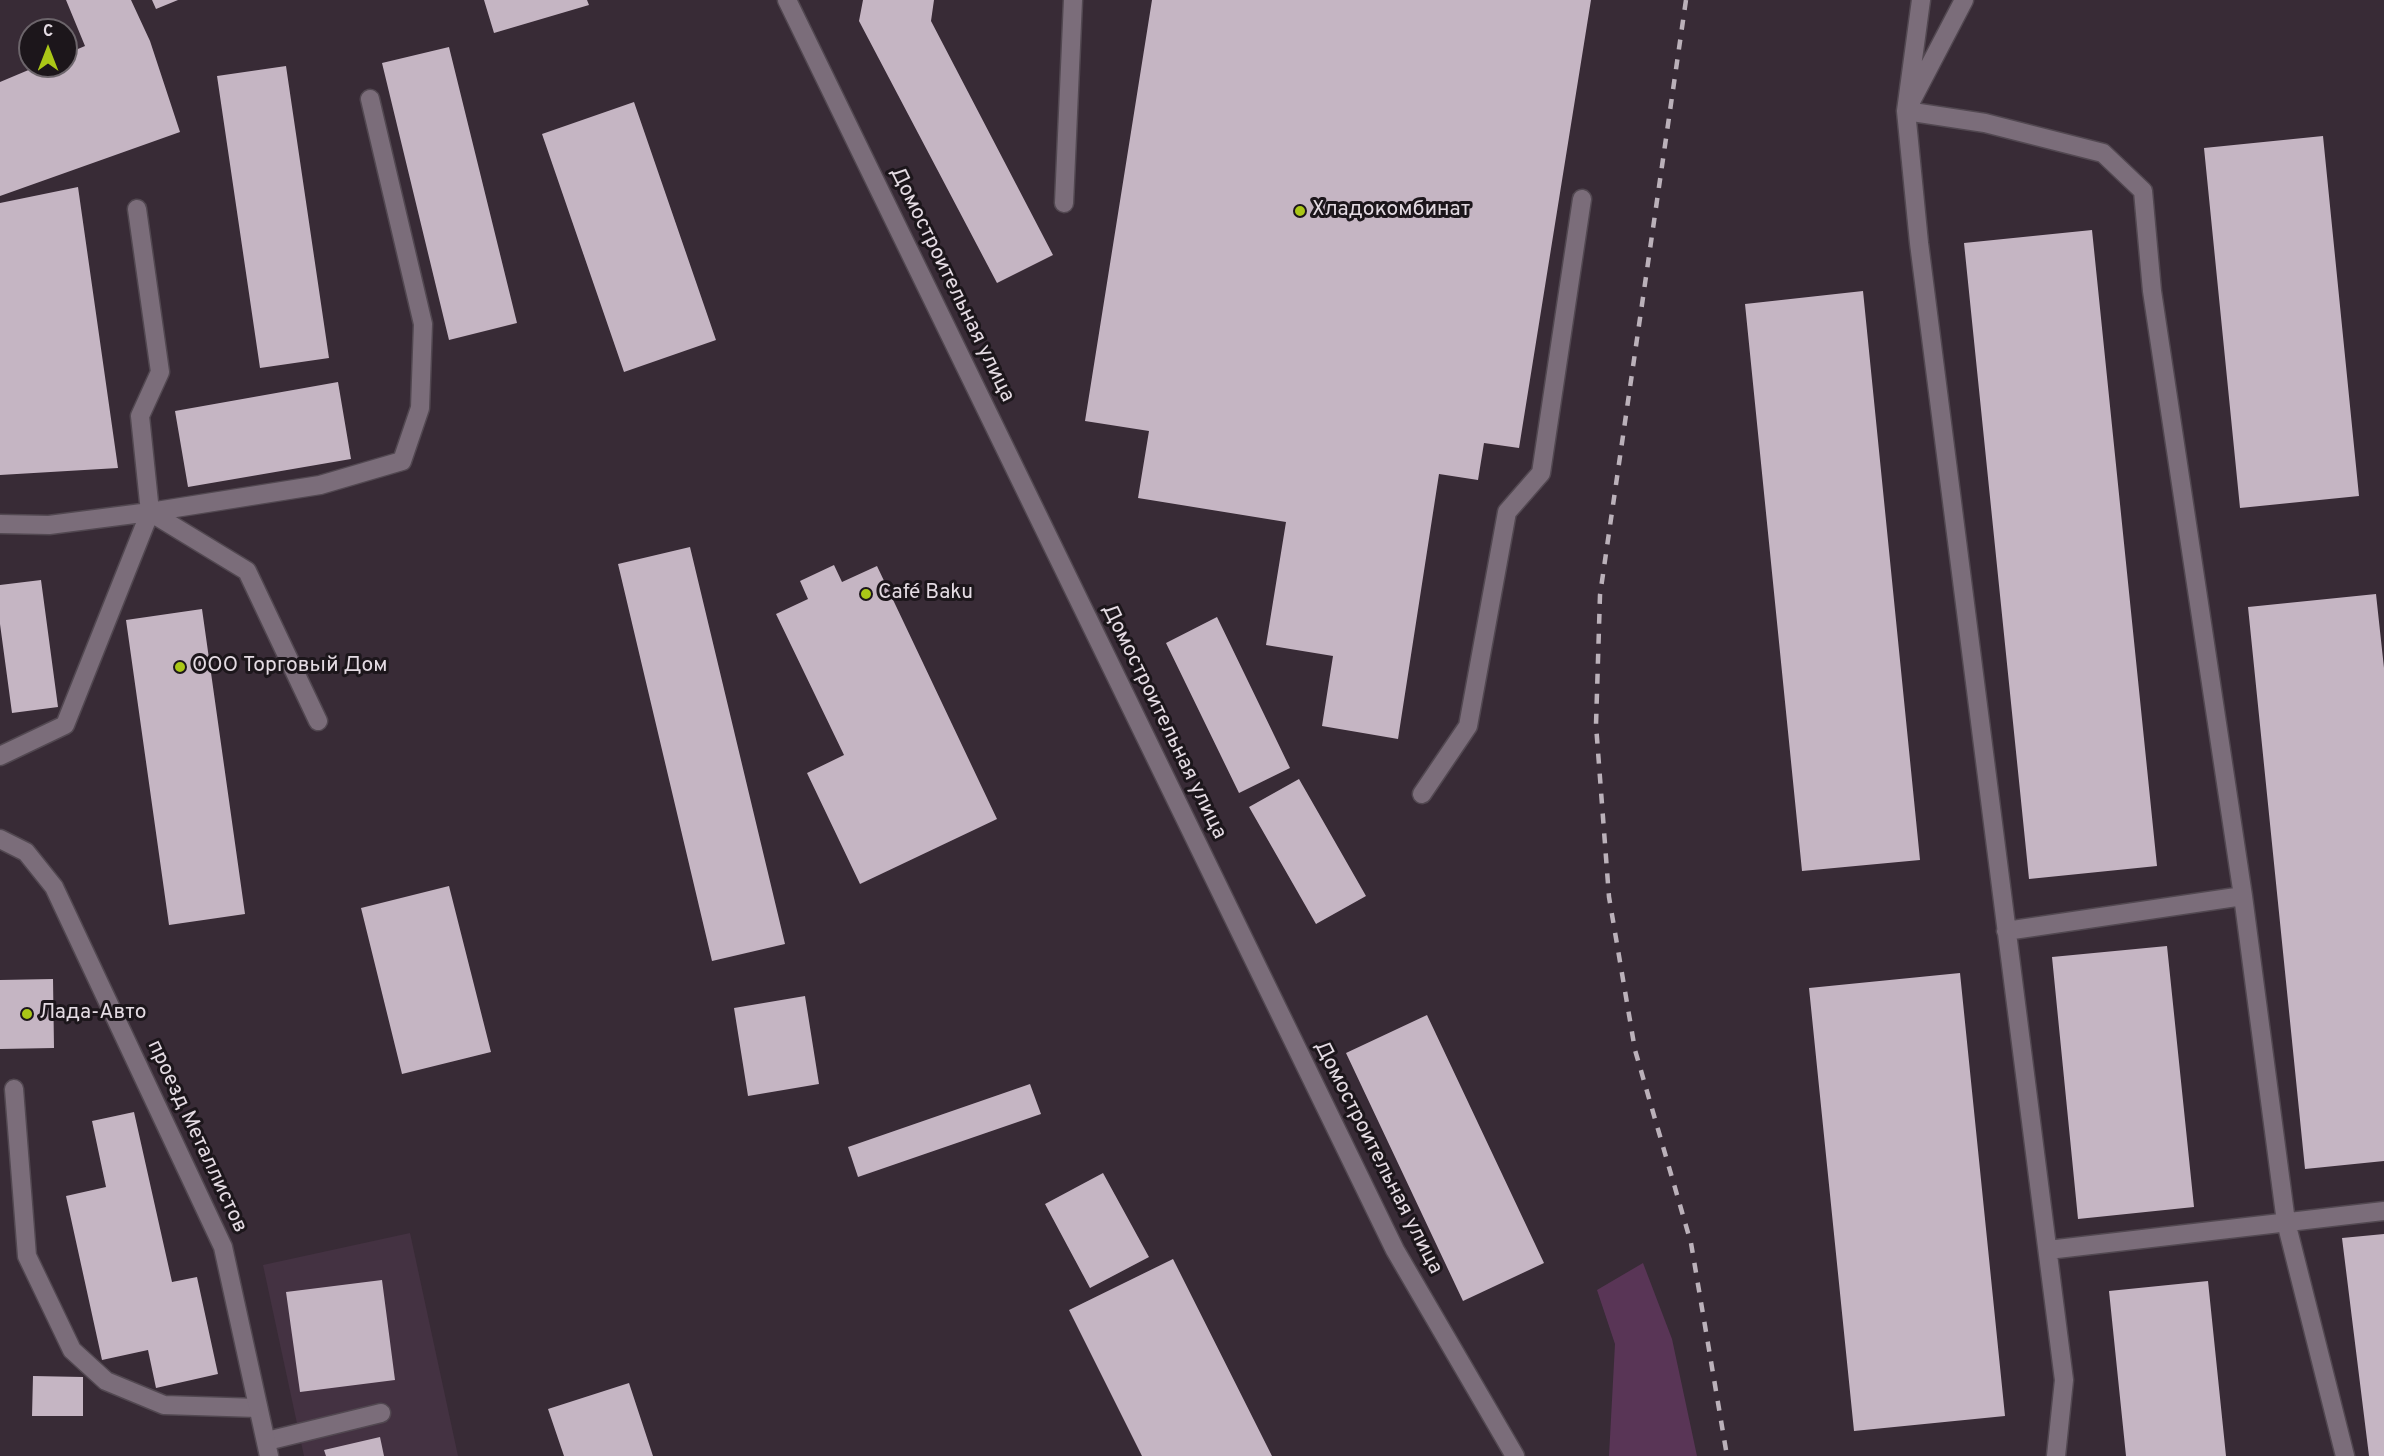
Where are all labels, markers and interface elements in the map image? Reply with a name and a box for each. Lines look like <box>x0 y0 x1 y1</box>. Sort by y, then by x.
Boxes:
north arrow <box>18 18 78 78</box>
text: С <box>43 22 53 42</box>
street label: Домостроительная улица <box>883 163 1019 407</box>
place label: Хладокомбинат <box>1312 198 1470 224</box>
marker: Хладокомбинат <box>1293 204 1307 218</box>
place label: Café Baku <box>878 581 973 607</box>
marker: Café Baku <box>859 587 873 601</box>
street label: Домостроительная улица <box>1095 600 1231 844</box>
place label: ООО Торговый Дом <box>192 654 387 680</box>
marker: ООО Торговый Дом <box>173 660 187 674</box>
place label: Лада-Авто <box>39 1001 147 1027</box>
marker: Лада-Авто <box>20 1007 34 1021</box>
street label: проезд Металлистов <box>140 1037 252 1237</box>
street label: Домостроительная улица <box>1307 1037 1447 1279</box>

